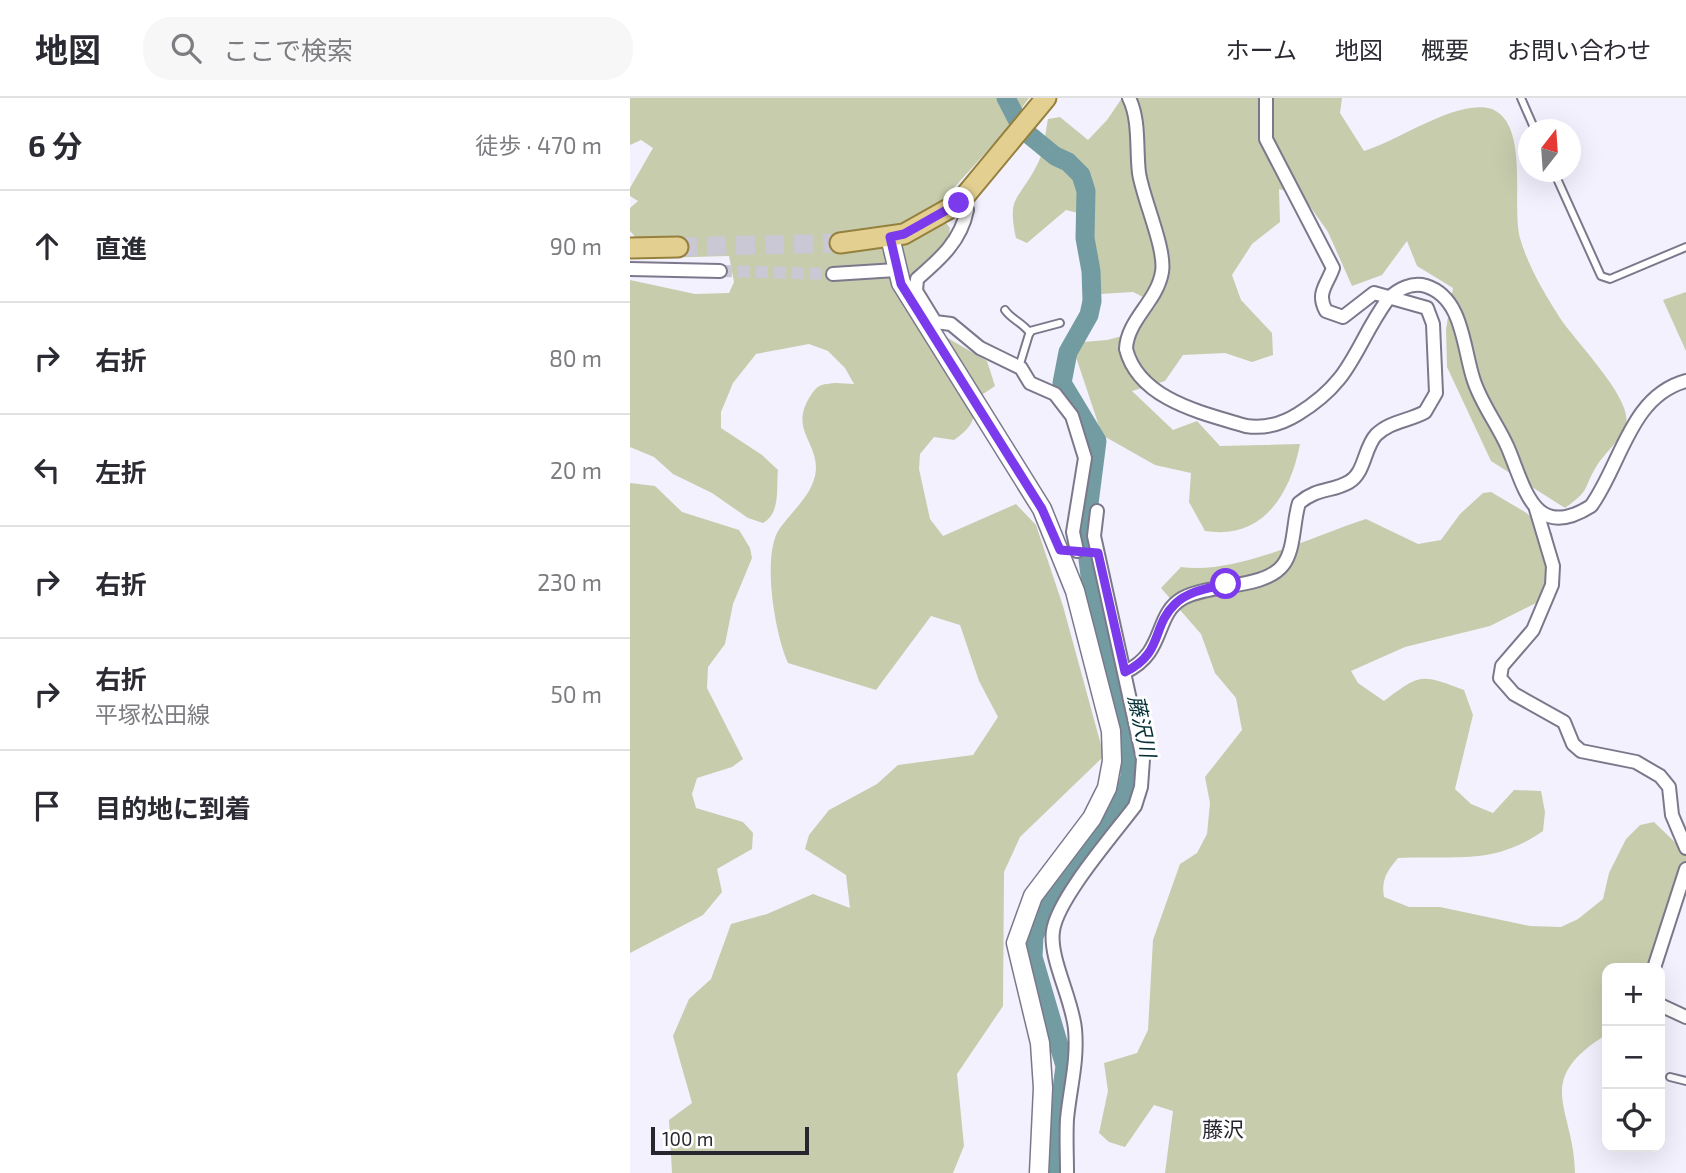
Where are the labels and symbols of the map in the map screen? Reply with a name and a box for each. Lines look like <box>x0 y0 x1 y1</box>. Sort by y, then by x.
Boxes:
north arrow <box>1518 119 1581 182</box>
route end <box>943 187 974 218</box>
route start <box>1210 568 1241 599</box>
water label: 藤沢川 <box>1124 693 1162 761</box>
district label: 藤沢 <box>1202 1116 1244 1141</box>
scale bar <box>651 1124 808 1156</box>

